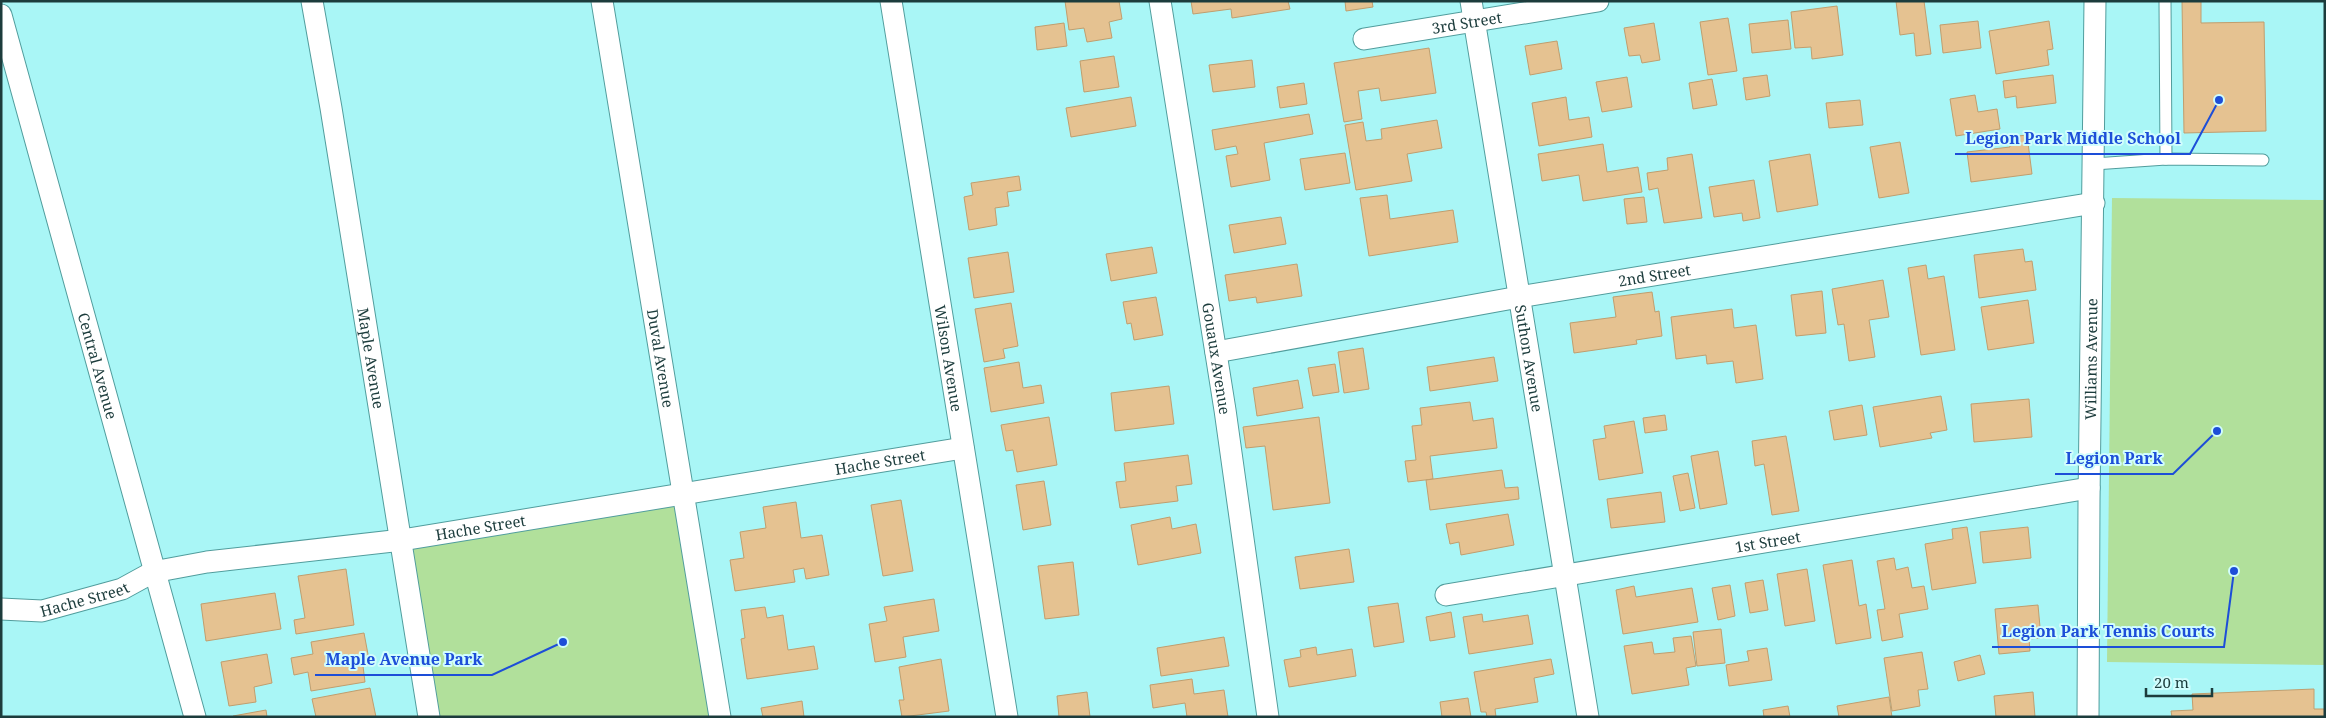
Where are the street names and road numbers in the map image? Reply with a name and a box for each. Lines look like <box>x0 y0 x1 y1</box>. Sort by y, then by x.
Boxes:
street label: 3rd Street <box>1430 7 1503 38</box>
street label: 2nd Street <box>1617 259 1692 291</box>
street label: Williams Avenue <box>2080 298 2101 420</box>
street label: Gouaux Avenue <box>1198 301 1236 416</box>
street label: Suthon Avenue <box>1511 303 1548 413</box>
street label: Wilson Avenue <box>930 304 967 413</box>
street label: Maple Avenue <box>353 306 389 410</box>
street label: Duval Avenue <box>643 307 679 409</box>
street label: Central Avenue <box>74 310 122 421</box>
street label: Hache Street <box>834 444 927 479</box>
street label: Hache Street <box>434 510 527 544</box>
street label: 1st Street <box>1733 526 1802 557</box>
street label: Hache Street <box>38 577 133 621</box>

